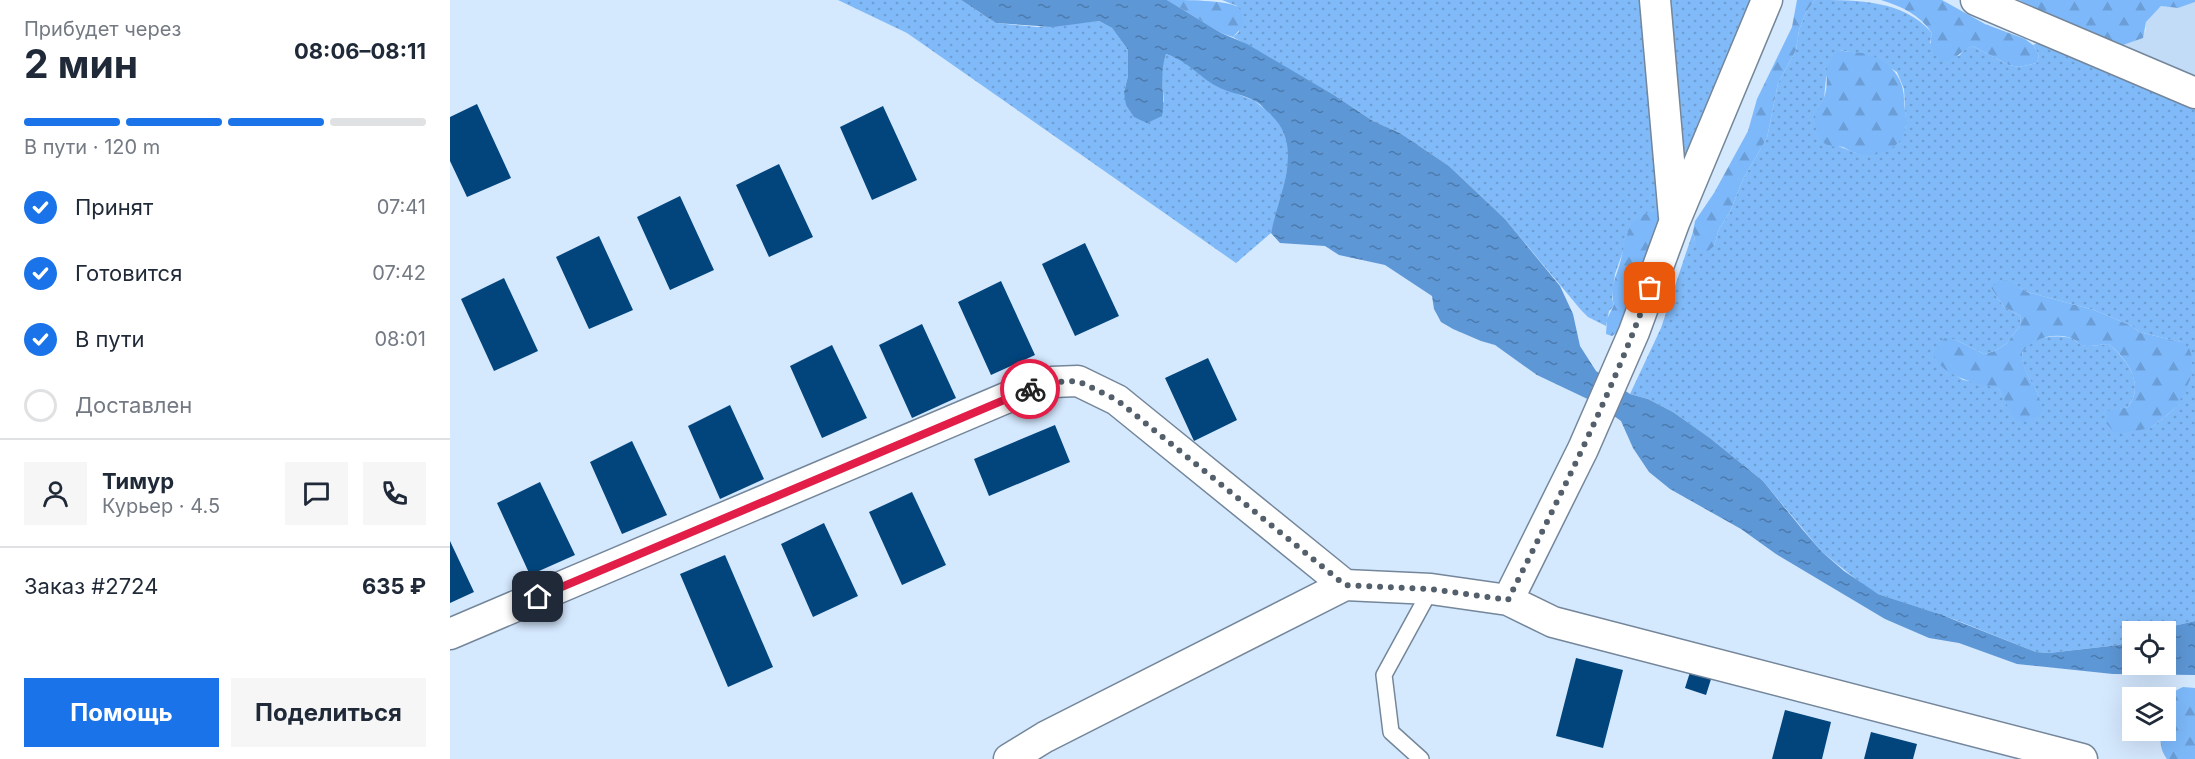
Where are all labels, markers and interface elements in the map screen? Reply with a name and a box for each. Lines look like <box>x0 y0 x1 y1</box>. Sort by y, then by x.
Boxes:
text: Прибудет через <box>24 17 181 41</box>
text: 08:06–08:11 <box>294 38 426 64</box>
text: 2 мин <box>24 40 138 87</box>
text: В пути · 120 m <box>24 135 160 159</box>
icon: check <box>24 191 57 224</box>
text: Принят <box>75 194 153 220</box>
text: 07:41 <box>377 195 426 219</box>
icon: check <box>24 257 57 290</box>
text: Готовится <box>75 260 182 286</box>
text: 07:42 <box>372 261 426 285</box>
pin <box>1624 262 1675 313</box>
icon: bag <box>1633 271 1666 304</box>
icon: check <box>24 323 57 356</box>
text: В пути <box>75 326 144 352</box>
text: 08:01 <box>374 327 426 351</box>
courier <box>1000 359 1060 419</box>
icon: bike <box>1014 373 1047 406</box>
text: Доставлен <box>75 392 192 418</box>
button: person <box>24 462 87 525</box>
button: chat <box>285 462 348 525</box>
button: phone <box>363 462 426 525</box>
text: Тимур <box>102 468 174 494</box>
text: Курьер · 4.5 <box>102 494 220 518</box>
pin <box>512 571 563 622</box>
text: Заказ #2724 <box>24 573 158 599</box>
text: 635 ₽ <box>362 573 426 599</box>
icon: home <box>521 580 554 613</box>
map controls <box>2122 621 2176 741</box>
button: locate <box>2122 621 2176 675</box>
button: Помощь <box>24 678 219 747</box>
button: Поделиться <box>231 678 426 747</box>
button: layers <box>2122 687 2176 741</box>

